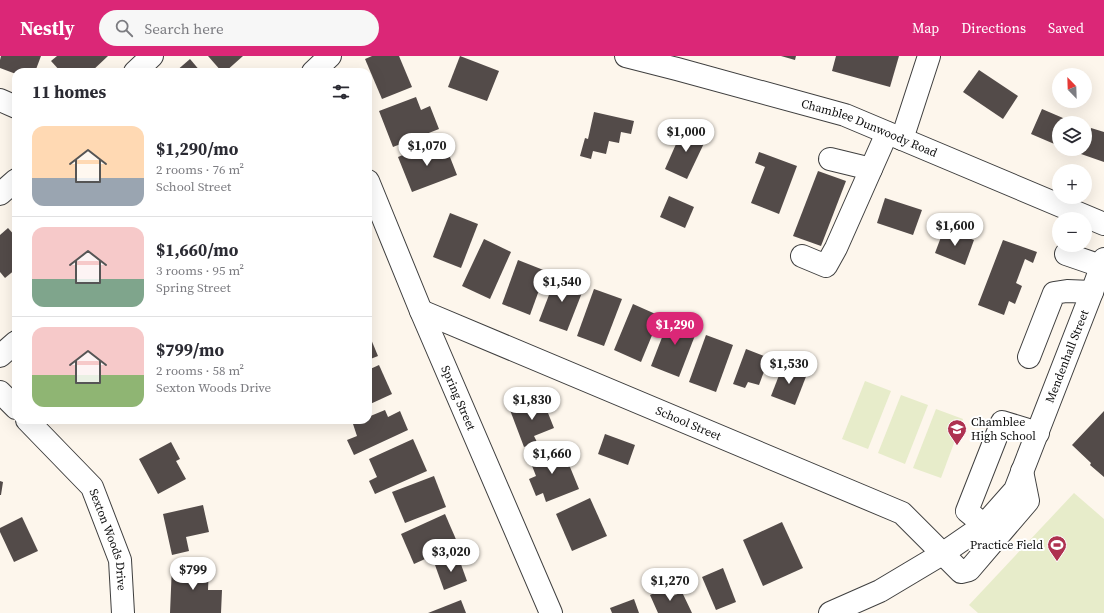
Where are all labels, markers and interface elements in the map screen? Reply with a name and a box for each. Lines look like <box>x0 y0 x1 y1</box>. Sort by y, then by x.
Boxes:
search box <box>99 10 379 46</box>
text: Nestly <box>20 15 75 41</box>
icon: search <box>113 17 135 39</box>
text: Search here <box>145 18 224 39</box>
text: Map <box>912 18 939 38</box>
text: Directions <box>961 18 1026 38</box>
text: Saved <box>1048 18 1084 38</box>
north arrow <box>1052 68 1092 108</box>
map controls <box>1052 68 1092 252</box>
text: 11 homes <box>32 80 106 104</box>
icon: filters <box>330 81 352 103</box>
street label: Chamblee Dunwoody Road <box>799 95 940 161</box>
button: layers <box>1052 116 1092 156</box>
pin: $1,000 <box>653 119 719 153</box>
text: $1,000 <box>666 123 706 140</box>
pin: $1,070 <box>394 133 460 167</box>
text: $1,290/mo <box>156 137 238 161</box>
text: $1,070 <box>407 137 447 154</box>
icon: home <box>64 142 112 190</box>
text: 2 rooms · 76 m² <box>156 161 244 178</box>
button: + <box>1052 164 1092 204</box>
text: School Street <box>156 178 231 195</box>
button: − <box>1052 212 1092 252</box>
pin: $1,600 <box>922 213 988 247</box>
text: $1,600 <box>935 217 975 234</box>
text: $1,660/mo <box>156 238 238 262</box>
icon: home <box>64 243 112 291</box>
text: 3 rooms · 95 m² <box>156 262 244 279</box>
pin: $1,540 <box>529 269 595 303</box>
text: $1,540 <box>542 273 582 290</box>
text: Spring Street <box>156 279 231 296</box>
street label: Mendenhall Street <box>1042 307 1092 405</box>
pin: $1,290 <box>642 312 708 346</box>
text: $1,290 <box>655 316 695 333</box>
text: $799/mo <box>156 338 224 362</box>
icon: home <box>64 343 112 391</box>
pin: $1,530 <box>756 351 822 385</box>
text: $1,530 <box>769 355 809 372</box>
text: 2 rooms · 58 m² <box>156 362 244 379</box>
street label: Spring Street <box>437 363 479 433</box>
text: Sexton Woods Drive <box>156 379 271 396</box>
pin: $1,830 <box>499 387 565 421</box>
text: $1,830 <box>512 391 552 408</box>
street label: School Street <box>653 402 724 444</box>
place label: Chamblee High School <box>971 414 1036 444</box>
school or university icon: Chamblee High School <box>946 418 968 446</box>
pin: $1,660 <box>519 441 585 475</box>
text: $1,660 <box>532 445 572 462</box>
street label: Sexton Woods Drive <box>85 486 130 591</box>
sports icon: Practice Field <box>1046 534 1068 562</box>
place label: Practice Field <box>970 537 1043 553</box>
pin: $3,020 <box>418 539 484 573</box>
text: $3,020 <box>431 543 471 560</box>
pin: $799 <box>169 557 217 591</box>
text: $799 <box>179 561 207 578</box>
pin: $1,270 <box>637 568 703 602</box>
text: $1,270 <box>650 572 690 589</box>

